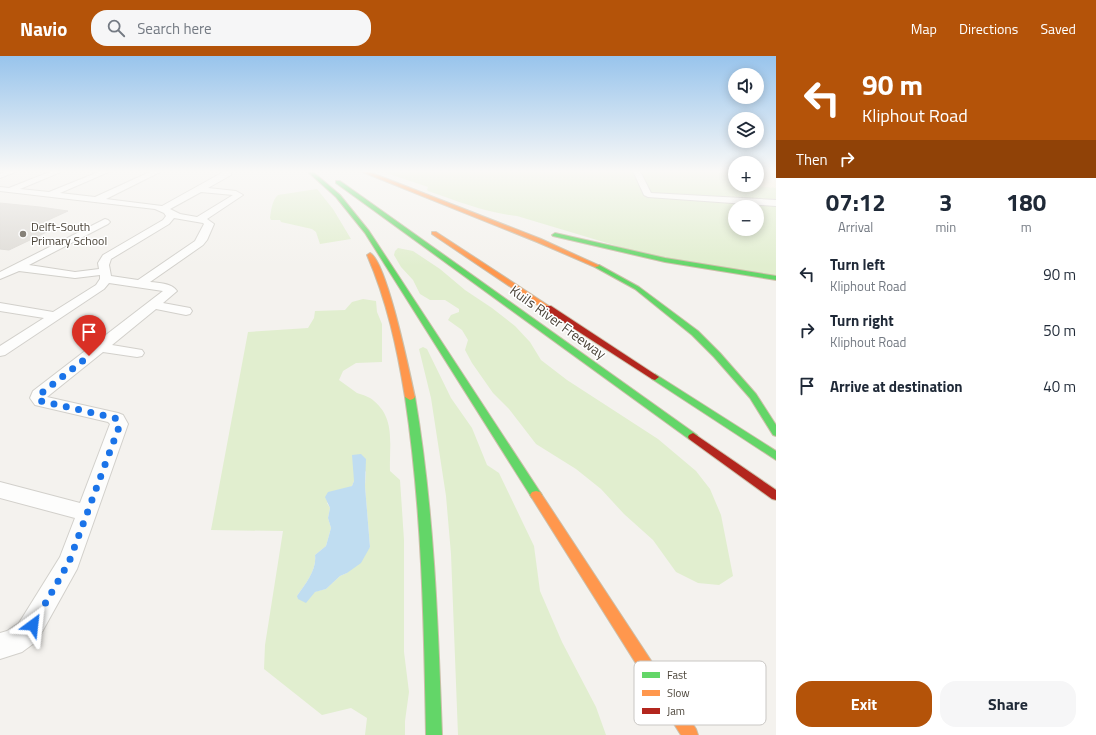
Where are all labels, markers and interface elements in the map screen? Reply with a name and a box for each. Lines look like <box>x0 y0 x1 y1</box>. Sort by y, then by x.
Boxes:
search box <box>91 10 371 46</box>
text: Navio <box>20 14 67 43</box>
icon: search <box>105 17 127 39</box>
text: Search here <box>137 17 212 40</box>
text: Map <box>911 18 937 39</box>
text: Directions <box>959 18 1018 39</box>
text: Saved <box>1040 18 1076 39</box>
text: 90 m <box>862 63 923 106</box>
map controls <box>728 68 764 236</box>
button: sound <box>728 68 764 104</box>
icon: left <box>796 72 848 124</box>
text: Kliphout Road <box>862 102 968 129</box>
button: layers <box>728 112 764 148</box>
text: Then <box>796 148 828 171</box>
icon: right <box>836 148 858 170</box>
button: + <box>728 156 764 192</box>
text: 07:12 <box>826 184 886 220</box>
text: 3 <box>939 184 953 220</box>
text: 180 <box>1006 184 1046 220</box>
button: − <box>728 200 764 236</box>
place label: Delft-South Primary School <box>31 217 107 250</box>
text: Arrival <box>838 217 873 237</box>
text: min <box>935 217 956 237</box>
text: m <box>1021 217 1032 237</box>
marker: Delft-South Primary School <box>18 229 28 239</box>
text: Turn left <box>830 253 885 276</box>
icon: left <box>796 263 818 285</box>
text: 90 m <box>1043 263 1076 286</box>
text: Kliphout Road <box>830 276 906 296</box>
street label: Kuils River Freeway <box>506 279 611 364</box>
text: Turn right <box>830 309 894 332</box>
pin <box>72 315 106 356</box>
icon: right <box>796 319 818 341</box>
text: 50 m <box>1043 319 1076 342</box>
icon: arrive <box>78 321 100 343</box>
text: Kliphout Road <box>830 332 906 352</box>
icon: arrive <box>796 375 818 397</box>
text: Arrive at destination <box>830 375 963 398</box>
text: 40 m <box>1043 375 1076 398</box>
position arrow <box>12 604 54 646</box>
legend <box>634 661 766 725</box>
text: Fast <box>667 667 687 683</box>
button: Exit <box>796 681 932 727</box>
button: Share <box>940 681 1076 727</box>
text: Slow <box>667 685 690 701</box>
text: Jam <box>667 703 685 719</box>

